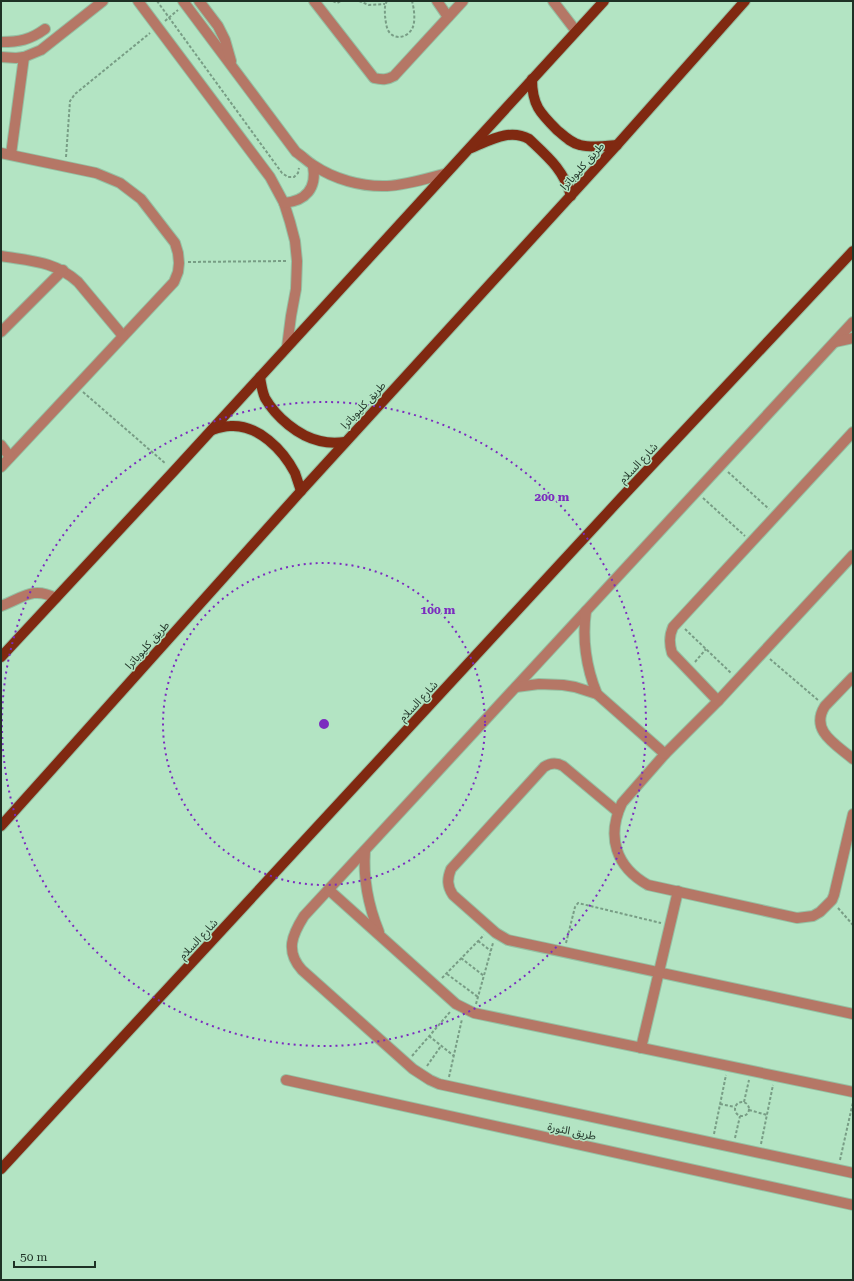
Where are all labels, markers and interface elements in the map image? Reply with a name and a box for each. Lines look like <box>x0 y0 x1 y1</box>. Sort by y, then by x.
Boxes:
street label: طريق كليوباترا <box>558 140 607 193</box>
street label: طريق كليوباترا <box>338 379 389 432</box>
street label: شارع السلام <box>616 440 661 487</box>
text: 200 m <box>535 490 570 504</box>
text: 100 m <box>421 603 456 617</box>
street label: طريق كليوباترا <box>123 619 172 672</box>
street label: شارع السلام <box>396 678 441 725</box>
centre of rings <box>317 717 331 731</box>
street label: شارع السلام <box>176 916 221 963</box>
street label: طريق الثورة <box>546 1120 597 1143</box>
scale bar <box>14 1243 95 1269</box>
text: 50 m <box>20 1250 47 1264</box>

